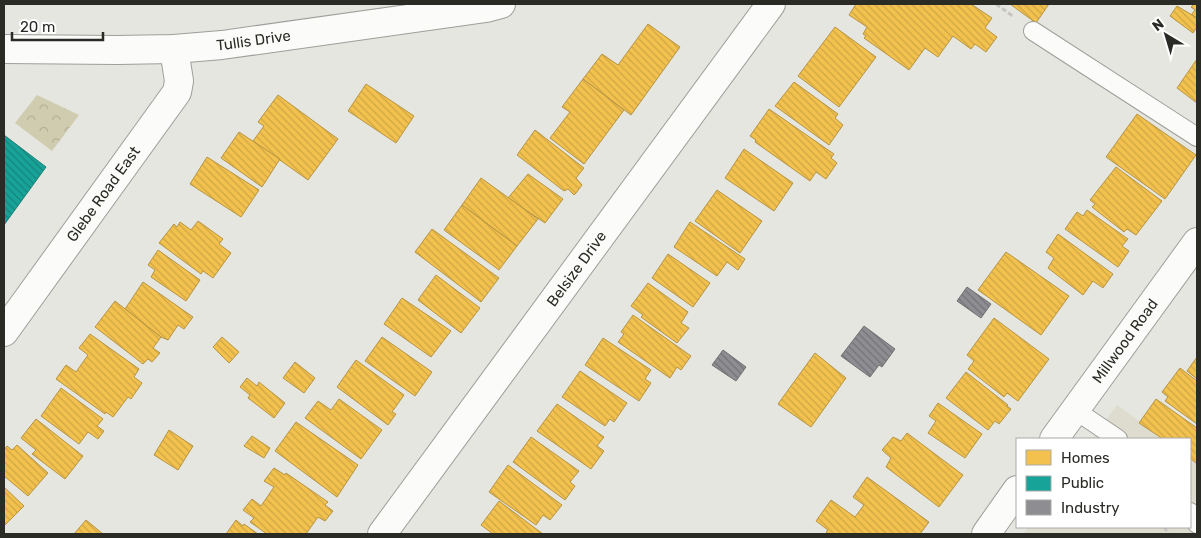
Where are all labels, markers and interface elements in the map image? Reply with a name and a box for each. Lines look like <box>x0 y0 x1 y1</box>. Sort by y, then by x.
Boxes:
scale bar <box>12 10 104 42</box>
north arrow <box>1141 10 1191 60</box>
text: N <box>1149 15 1168 35</box>
text: 20 m <box>20 18 55 36</box>
street label: Tullis Drive <box>216 26 292 54</box>
street label: Glebe Road East <box>63 143 144 245</box>
street label: Belsize Drive <box>543 228 610 310</box>
street label: Millwood Road <box>1088 295 1162 387</box>
legend <box>1016 438 1191 528</box>
text: Homes <box>1061 449 1110 467</box>
text: Public <box>1061 474 1104 492</box>
text: Industry <box>1061 499 1120 517</box>

